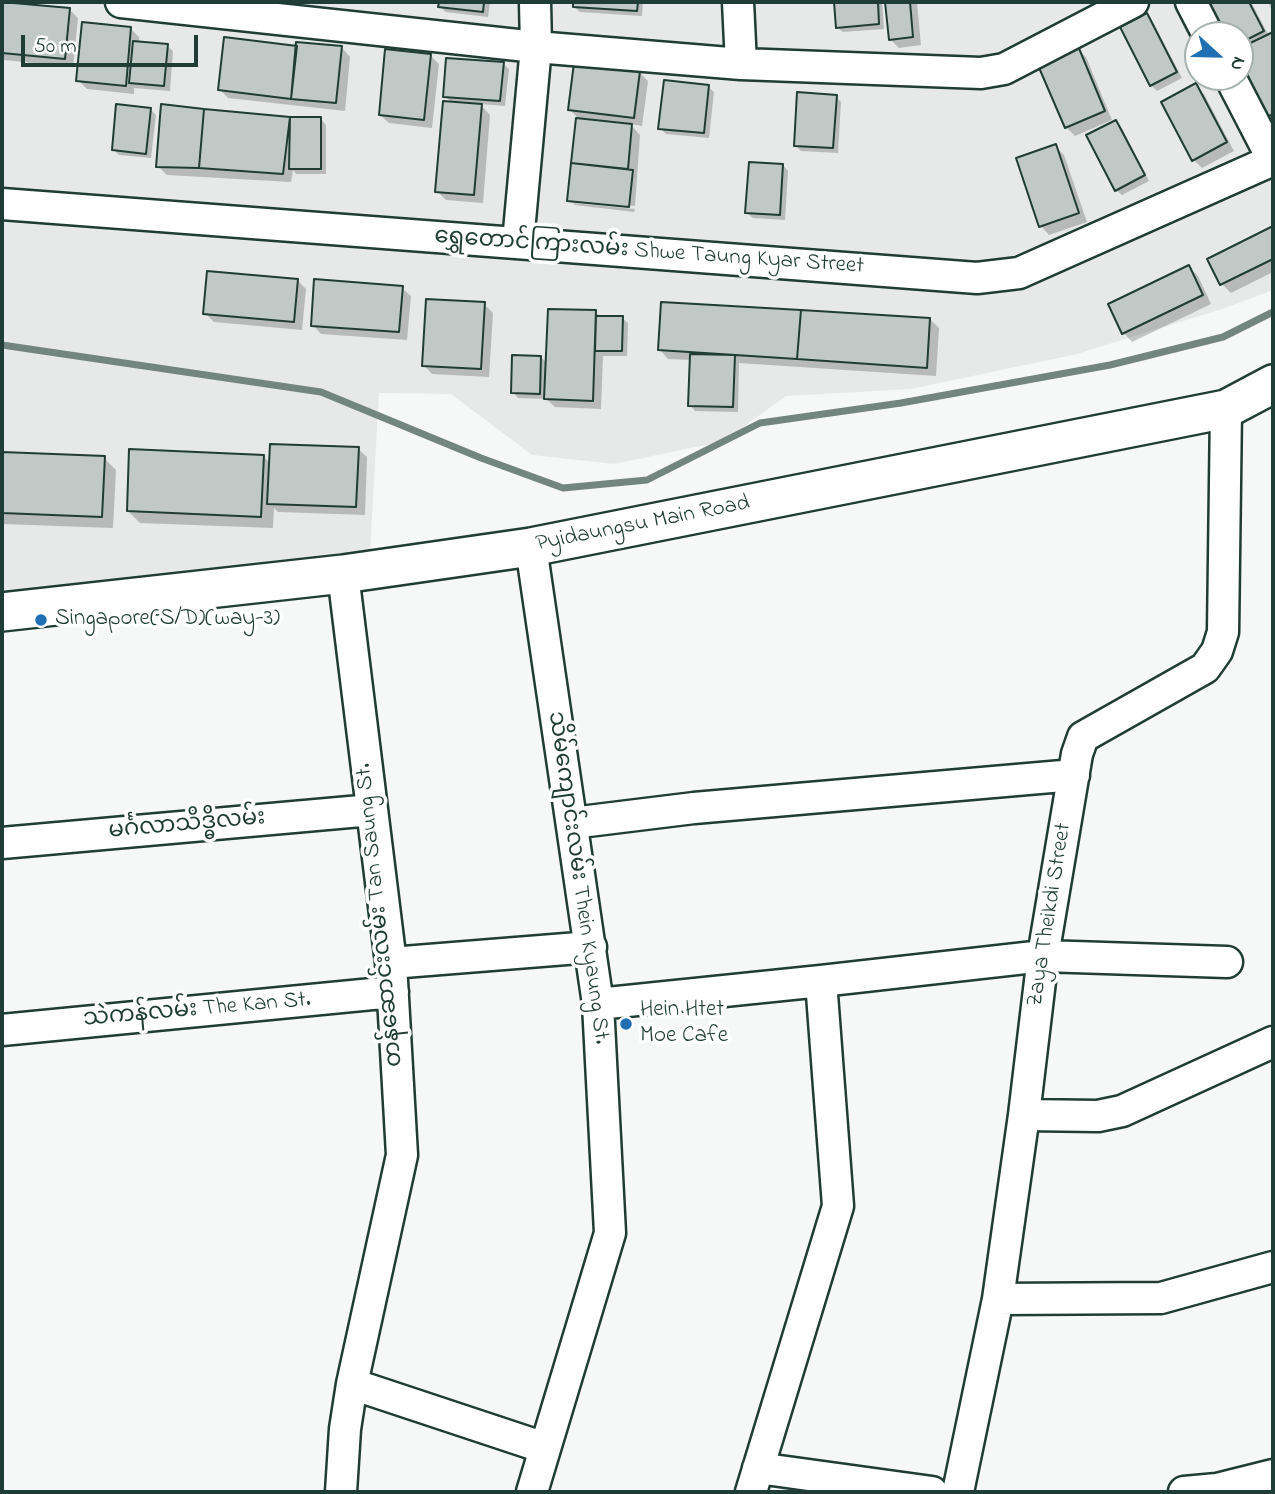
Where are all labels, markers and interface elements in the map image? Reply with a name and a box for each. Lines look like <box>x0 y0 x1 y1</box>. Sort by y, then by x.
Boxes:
scale bar <box>24 21 201 65</box>
north arrow <box>1184 21 1254 91</box>
text: 50 m <box>34 32 77 62</box>
text: N <box>1222 52 1252 74</box>
street label: ရွှေတောင်ကြားလမ်း Shwe Taung Kyar Street <box>433 224 865 282</box>
street label: Pyidaungsu Main Road <box>534 491 752 559</box>
place label: Singapore(S/D)(way-3) <box>55 606 280 634</box>
marker: Singapore(S/D)(way-3) <box>33 612 49 628</box>
street label: သိမ်ကျောင်းလမ်း Thein Kyaung St. <box>540 710 614 1046</box>
street label: တန်ဆောင်းလမ်း Tan Saung St. <box>351 762 411 1068</box>
street label: မင်္ဂလာသိဒ္ဓိလမ်း <box>107 805 267 847</box>
street label: Zaya Theikdi Street <box>1023 821 1079 1009</box>
street label: သဲကန်လမ်း The Kan St. <box>82 987 312 1035</box>
place label: Hein Htet Moe Cafe <box>640 997 728 1051</box>
marker: Hein Htet Moe Cafe <box>618 1016 634 1032</box>

